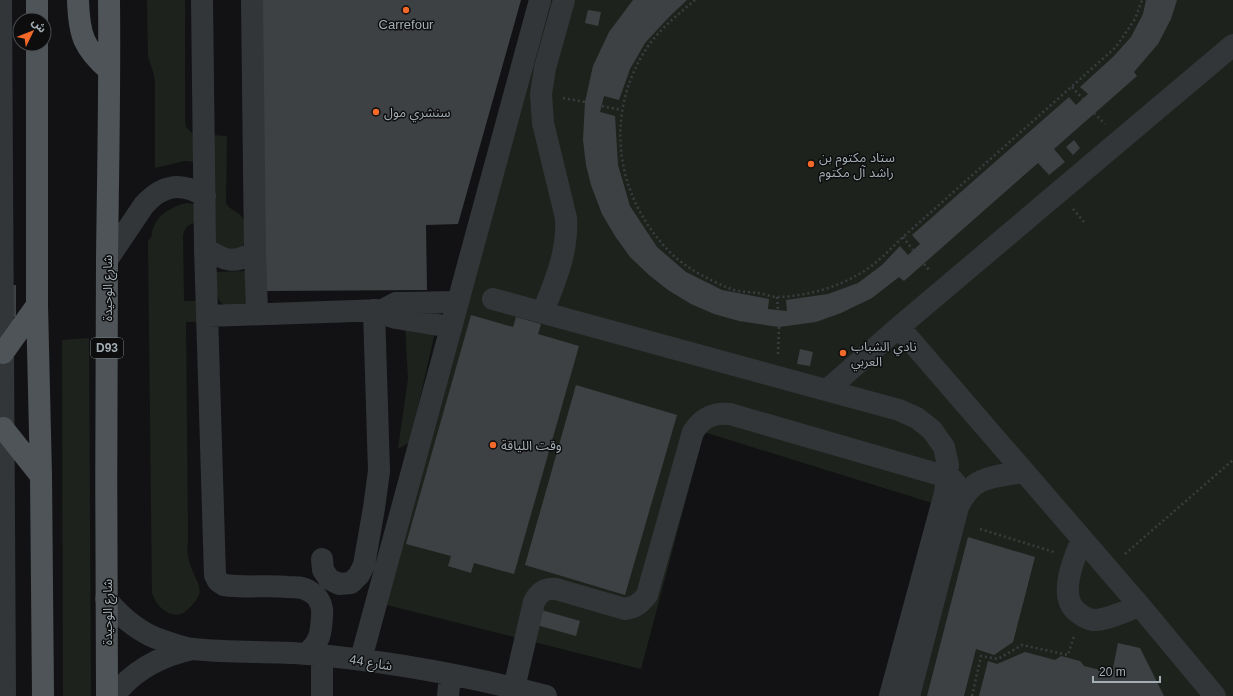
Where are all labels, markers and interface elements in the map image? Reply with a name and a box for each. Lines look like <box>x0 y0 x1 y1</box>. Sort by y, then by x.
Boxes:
marker: Carrefour <box>401 5 411 15</box>
north arrow <box>12 12 52 52</box>
text: ش <box>29 16 49 35</box>
place label: Carrefour <box>379 17 434 32</box>
place label: سنشري مول <box>384 105 450 123</box>
marker: سنشري مول <box>371 107 381 117</box>
place label: ستاد مكتوم بن راشد آل مكتوم <box>819 150 895 182</box>
marker: ستاد مكتوم بن راشد آل مكتوم <box>806 159 816 169</box>
street label: شارع الوحيدة <box>100 255 118 321</box>
road number: D93 <box>91 338 123 358</box>
place label: نادي الشباب العربي <box>851 339 917 372</box>
marker: نادي الشباب العربي <box>838 348 848 358</box>
place label: وقت اللياقة <box>501 438 562 453</box>
marker: وقت اللياقة <box>488 440 498 450</box>
street label: شارع الوحيدة <box>100 579 118 645</box>
street label: شارع 44 <box>348 652 394 676</box>
scale bar <box>1093 658 1160 684</box>
text: 20 m <box>1099 665 1126 679</box>

